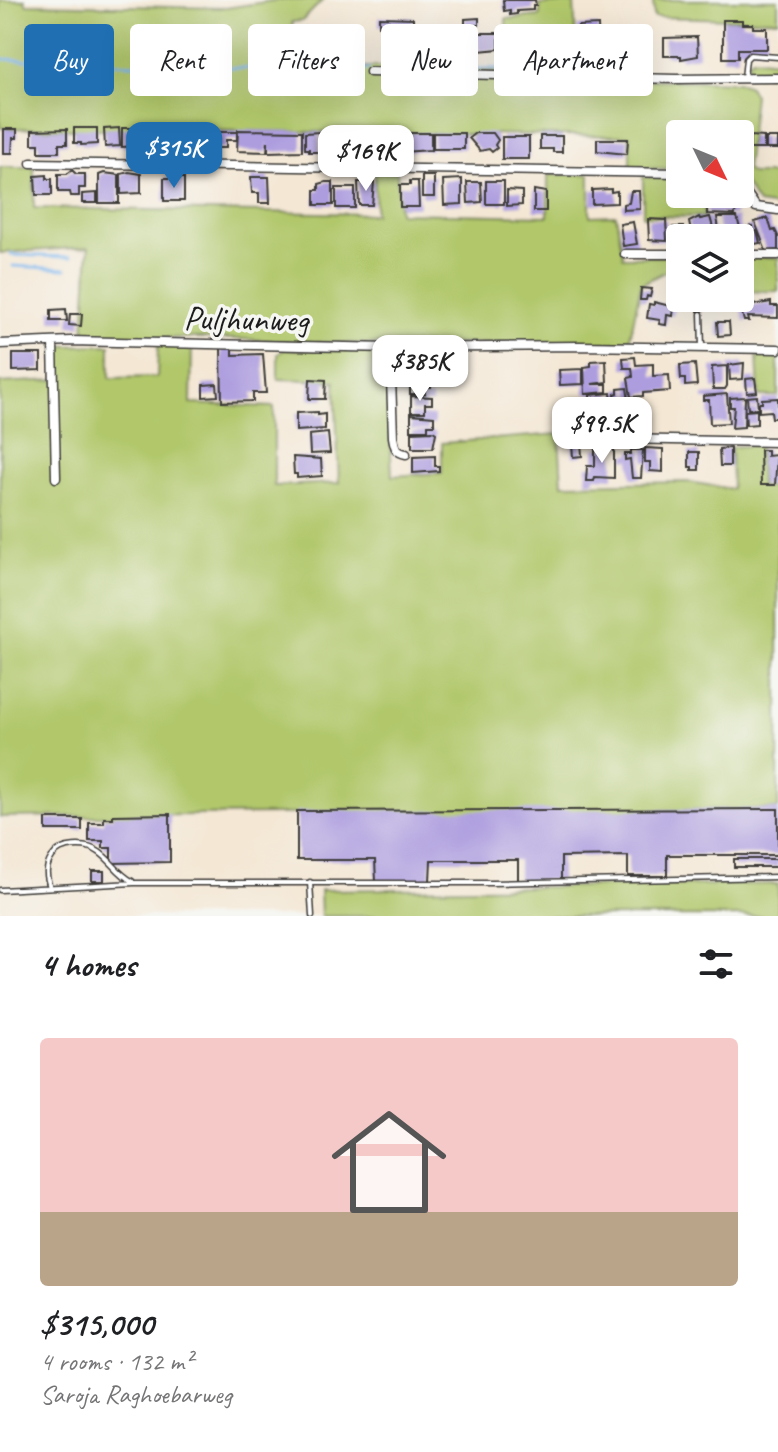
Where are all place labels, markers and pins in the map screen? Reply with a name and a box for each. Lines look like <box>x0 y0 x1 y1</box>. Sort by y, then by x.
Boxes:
pin: $315K <box>118 122 230 190</box>
pin: $169K <box>310 125 422 193</box>
pin: $385K <box>364 335 476 403</box>
pin: $99.5K <box>537 397 667 465</box>

